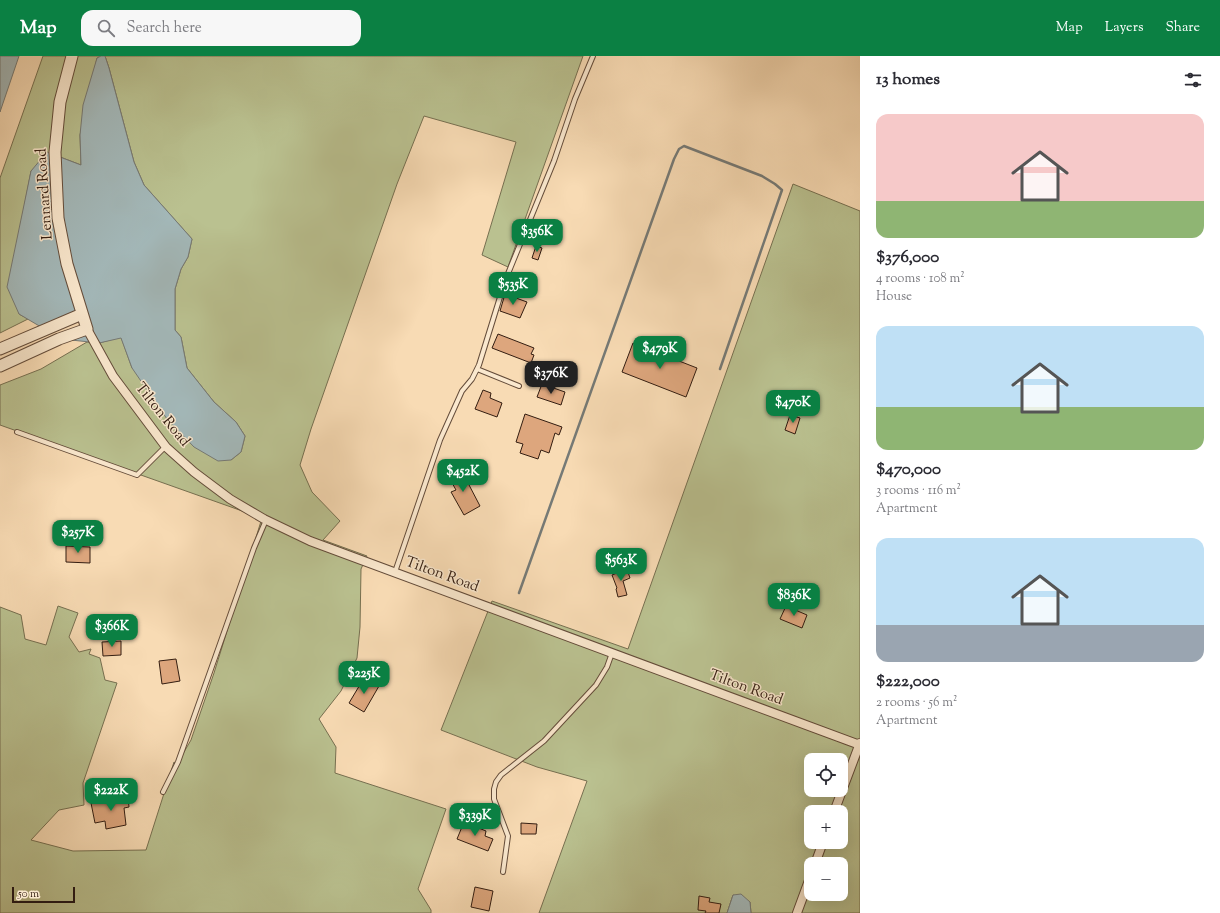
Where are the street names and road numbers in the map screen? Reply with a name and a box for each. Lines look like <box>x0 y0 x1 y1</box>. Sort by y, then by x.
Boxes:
street label: Lennard Road <box>31 147 59 240</box>
street label: Tilton Road <box>130 378 195 452</box>
street label: Tilton Road <box>402 552 482 598</box>
street label: Tilton Road <box>706 665 786 711</box>

